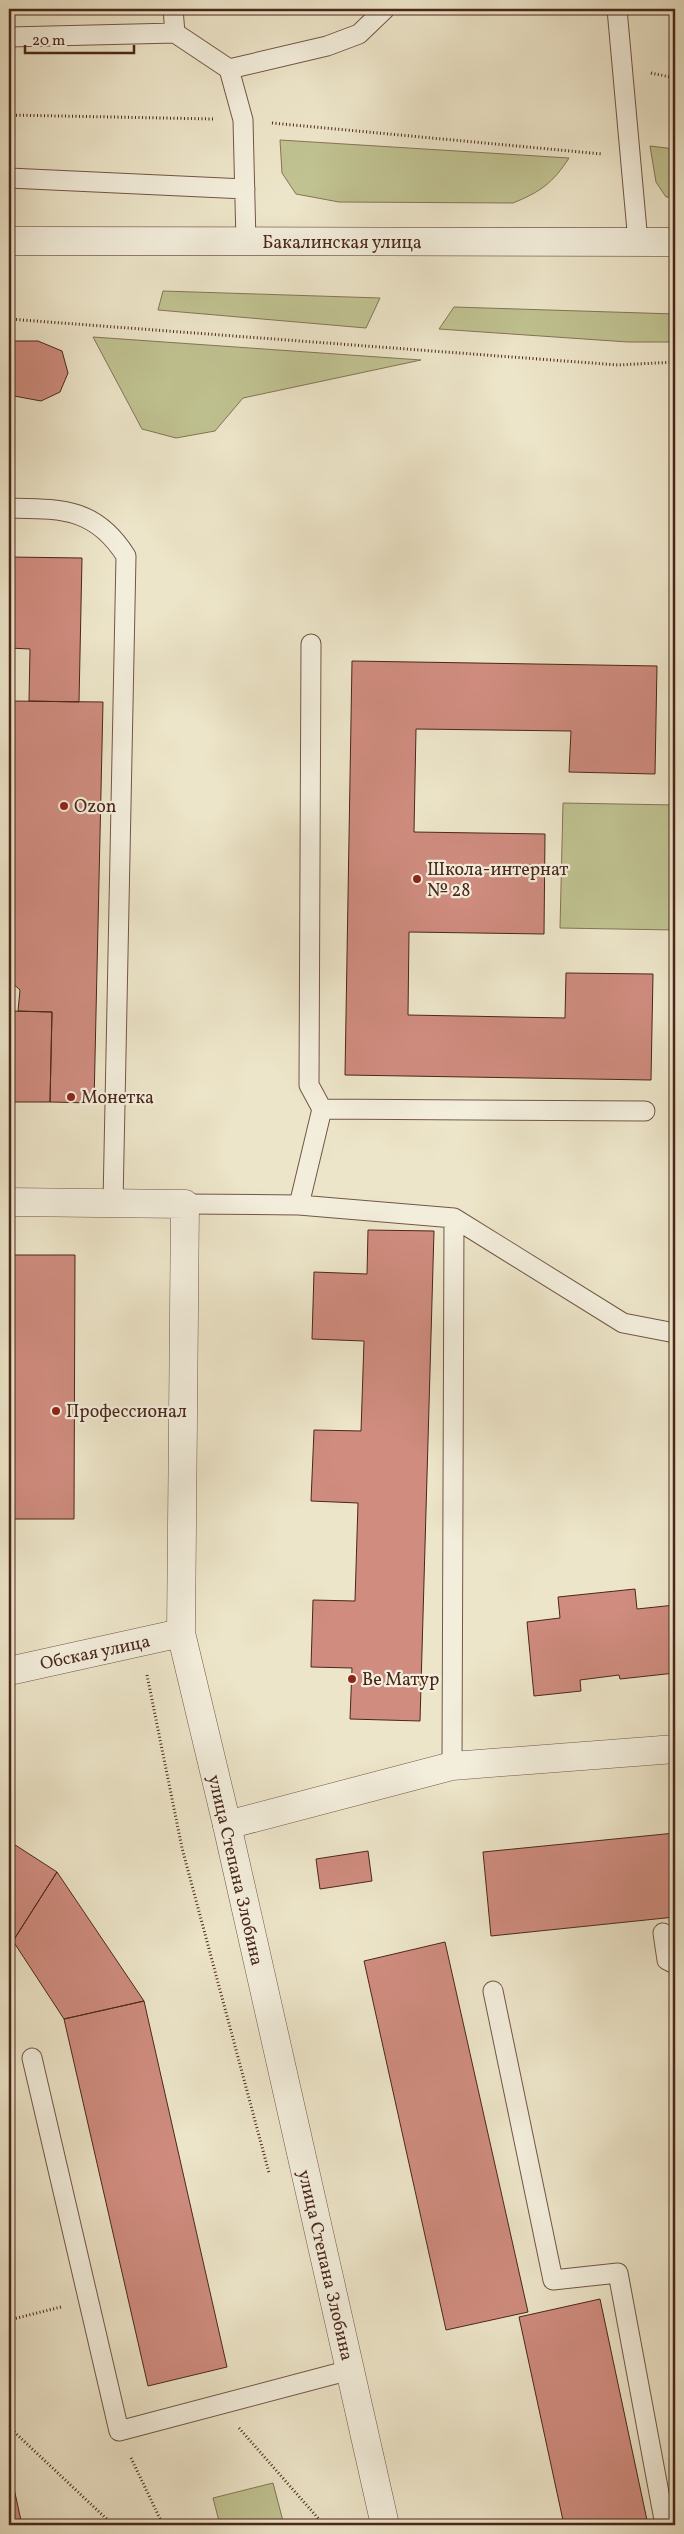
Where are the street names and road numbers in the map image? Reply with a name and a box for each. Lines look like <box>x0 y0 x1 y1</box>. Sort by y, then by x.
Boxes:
street label: Бакалинская улица <box>262 231 422 256</box>
street label: Обская улица <box>38 1630 153 1677</box>
street label: улица Степана Злобина <box>200 1772 269 1968</box>
street label: улица Степана Злобина <box>290 2167 359 2363</box>

